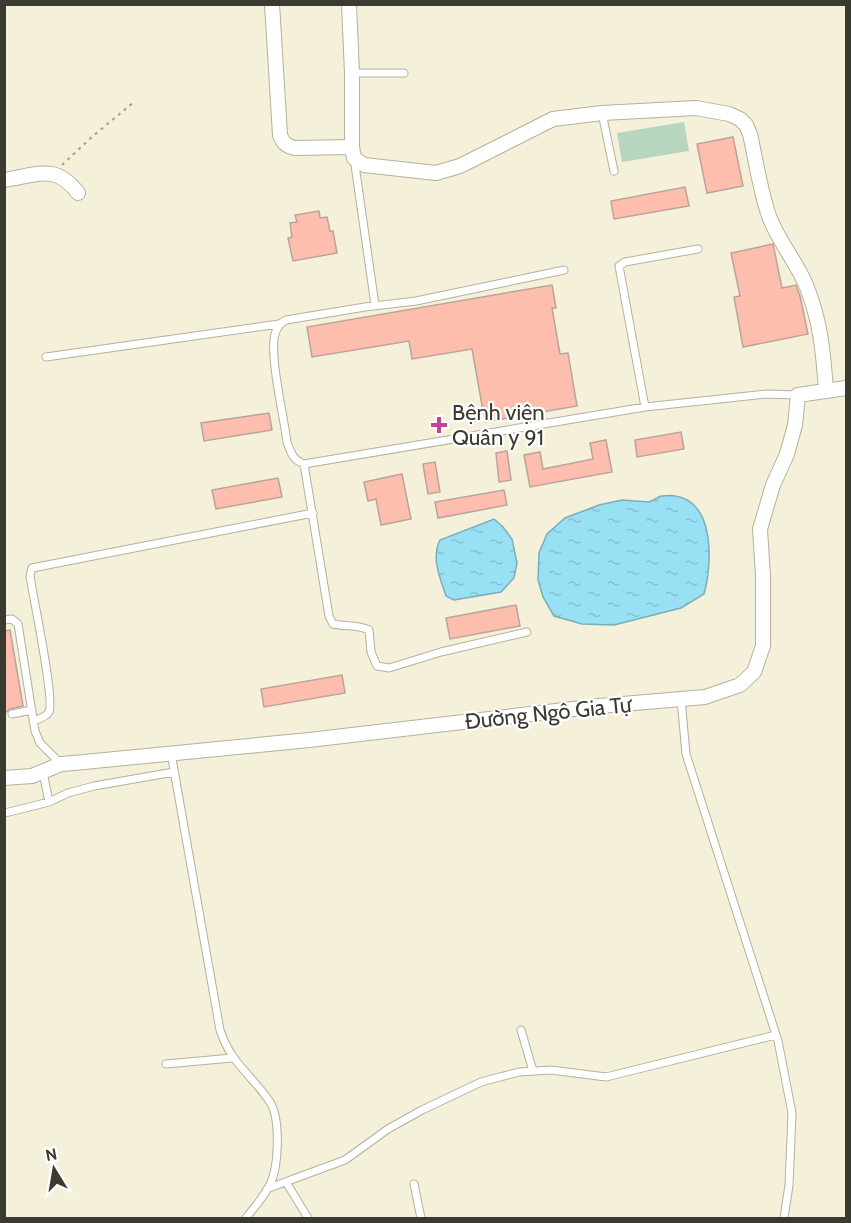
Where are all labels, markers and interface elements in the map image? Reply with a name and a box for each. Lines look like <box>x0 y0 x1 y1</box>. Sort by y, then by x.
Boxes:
place label: Bệnh viện Quân y 91 <box>452 399 545 451</box>
marker: Bệnh viện Quân y 91 <box>430 416 448 434</box>
street label: Đường Ngô Gia Tự <box>463 691 634 735</box>
north arrow <box>24 1139 84 1199</box>
text: N <box>44 1144 59 1165</box>

